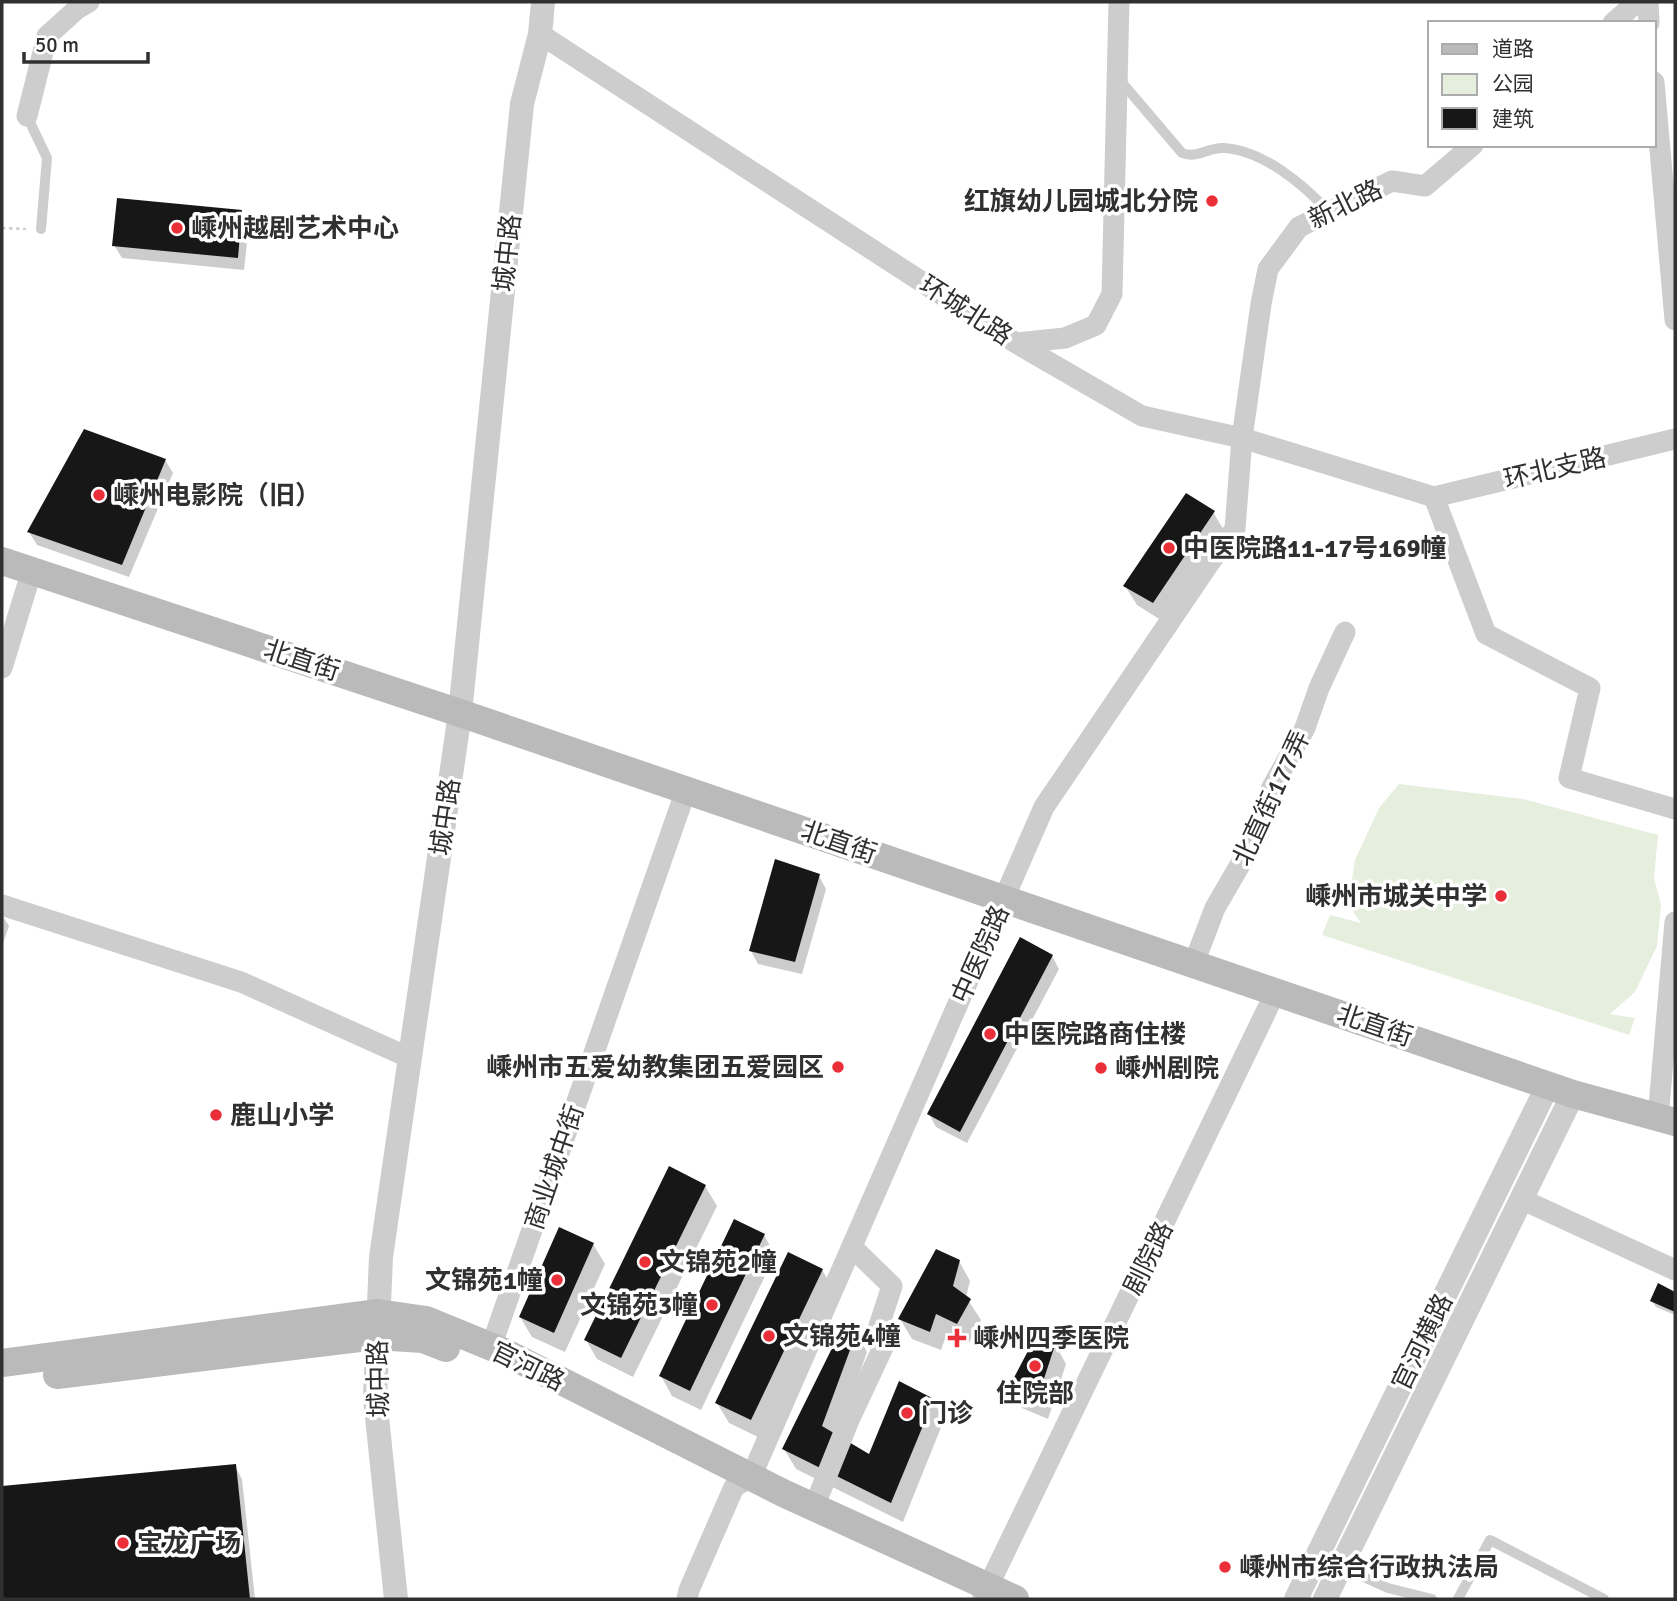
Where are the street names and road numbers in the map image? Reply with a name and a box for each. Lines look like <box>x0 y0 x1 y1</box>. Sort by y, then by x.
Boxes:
street label: 新北路 <box>1303 173 1388 236</box>
street label: 城中路 <box>488 213 528 294</box>
street label: 环城北路 <box>913 269 1018 353</box>
street label: 环北支路 <box>1501 442 1609 496</box>
street label: 北直街 <box>260 634 344 688</box>
street label: 北直街177弄 <box>1227 725 1317 871</box>
street label: 城中路 <box>425 776 467 858</box>
street label: 北直街 <box>797 815 881 871</box>
street label: 中医院路 <box>945 900 1017 1008</box>
street label: 北直街 <box>1333 998 1417 1054</box>
street label: 商业城中街 <box>519 1101 591 1234</box>
street label: 剧院路 <box>1117 1216 1180 1301</box>
street label: 官河横路 <box>1386 1289 1460 1396</box>
street label: 官河路 <box>485 1335 570 1398</box>
street label: 城中路 <box>362 1340 396 1418</box>

